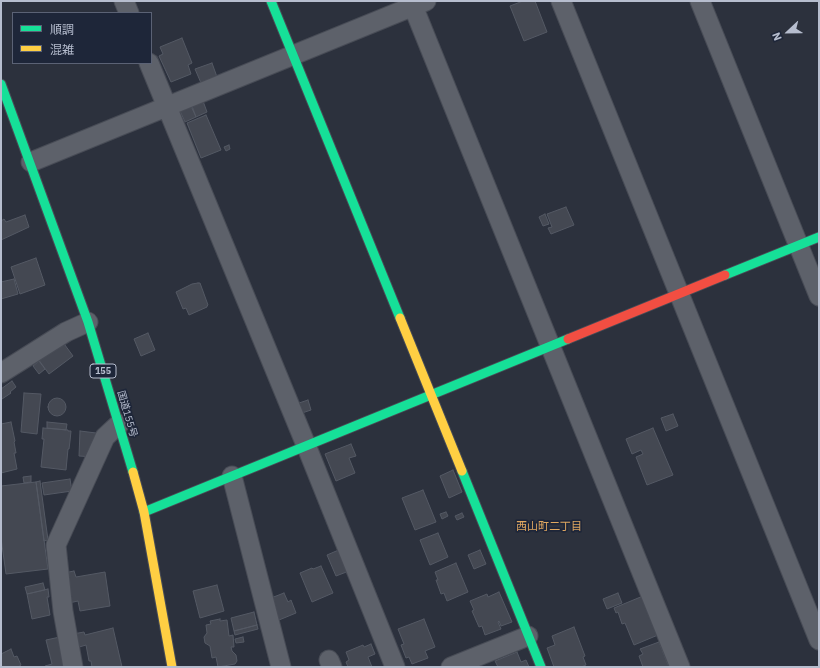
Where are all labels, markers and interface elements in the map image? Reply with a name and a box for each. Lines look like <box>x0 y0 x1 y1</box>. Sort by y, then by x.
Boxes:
legend <box>12 12 152 64</box>
north arrow <box>768 12 808 52</box>
text: 順調 <box>50 22 74 37</box>
text: N <box>769 30 785 43</box>
text: 混雑 <box>50 42 74 57</box>
road number: 155 <box>90 364 116 378</box>
street label: 国道155号 <box>115 389 139 439</box>
district label: 西山町二丁目 <box>516 520 582 534</box>

